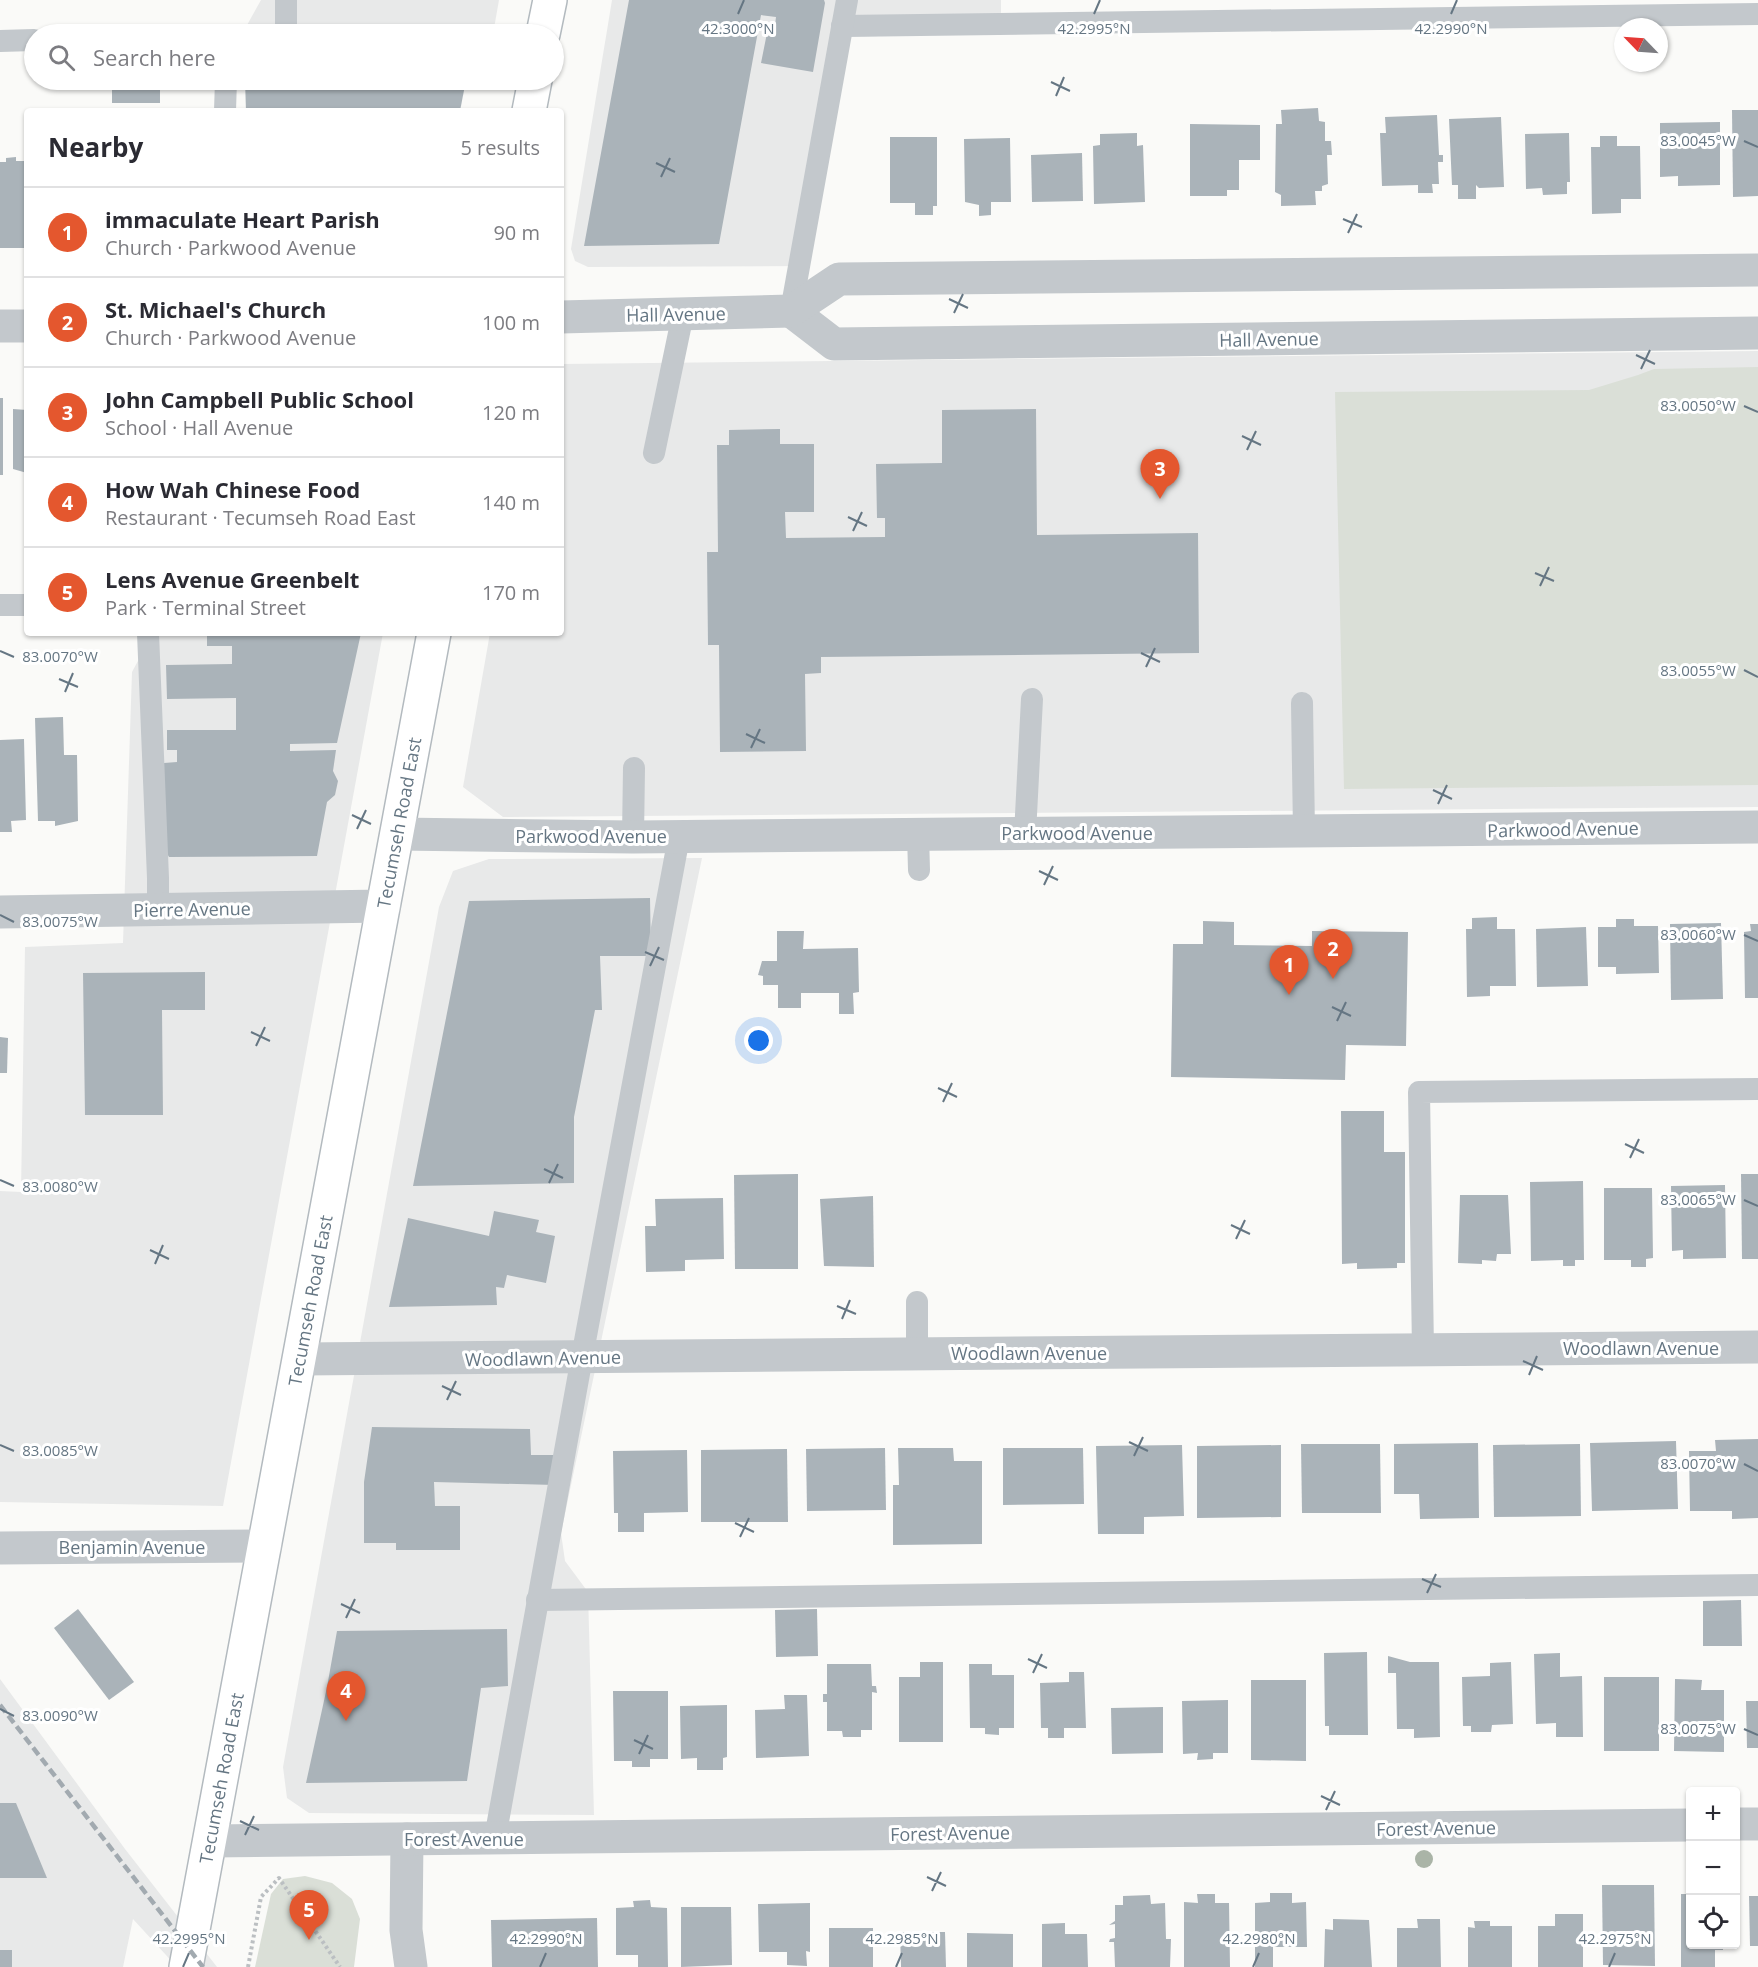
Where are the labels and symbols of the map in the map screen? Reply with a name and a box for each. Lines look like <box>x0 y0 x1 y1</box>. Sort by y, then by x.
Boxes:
text: 42.3000°N <box>701 18 775 38</box>
text: 42.2995°N <box>1057 18 1131 38</box>
text: 42.2990°N <box>1414 18 1488 38</box>
north arrow <box>1614 18 1668 72</box>
text: 83.0045°W <box>1660 130 1736 150</box>
street label: Hall Avenue <box>626 301 726 327</box>
street label: Hall Avenue <box>1219 326 1319 352</box>
text: 83.0050°W <box>1660 395 1736 415</box>
pin: 3 <box>1140 450 1180 499</box>
text: 83.0070°W <box>22 646 98 666</box>
text: 83.0055°W <box>1660 660 1736 680</box>
street label: Tecumseh Road East <box>371 735 426 910</box>
street label: Parkwood Avenue <box>1487 816 1639 842</box>
street label: Parkwood Avenue <box>1001 821 1153 845</box>
street label: Parkwood Avenue <box>515 824 667 848</box>
street label: Pierre Avenue <box>133 896 251 922</box>
text: 83.0075°W <box>22 911 98 931</box>
text: 83.0060°W <box>1660 924 1736 944</box>
pin: 2 <box>1314 930 1352 979</box>
pin: 1 <box>1270 946 1308 995</box>
your location <box>744 1026 773 1055</box>
text: 83.0080°W <box>22 1176 98 1196</box>
text: 83.0065°W <box>1660 1189 1736 1209</box>
street label: Tecumseh Road East <box>282 1213 338 1388</box>
street label: Woodlawn Avenue <box>1563 1336 1719 1360</box>
street label: Woodlawn Avenue <box>951 1341 1107 1365</box>
street label: Woodlawn Avenue <box>465 1345 621 1371</box>
text: 83.0085°W <box>22 1440 98 1460</box>
text: 83.0070°W <box>1660 1453 1736 1473</box>
street label: Benjamin Avenue <box>59 1535 205 1559</box>
pin: 4 <box>326 1672 366 1721</box>
street label: Tecumseh Road East <box>193 1691 249 1866</box>
text: 83.0090°W <box>22 1705 98 1725</box>
text: 83.0075°W <box>1660 1718 1736 1738</box>
street label: Forest Avenue <box>1376 1815 1496 1841</box>
street label: Forest Avenue <box>890 1820 1010 1846</box>
street label: Forest Avenue <box>404 1827 524 1851</box>
pin: 5 <box>290 1890 328 1940</box>
text: 42.2995°N <box>152 1928 226 1948</box>
text: 42.2990°N <box>509 1928 583 1948</box>
text: 42.2985°N <box>865 1928 939 1948</box>
text: 42.2980°N <box>1222 1928 1296 1948</box>
text: 42.2975°N <box>1578 1928 1652 1948</box>

